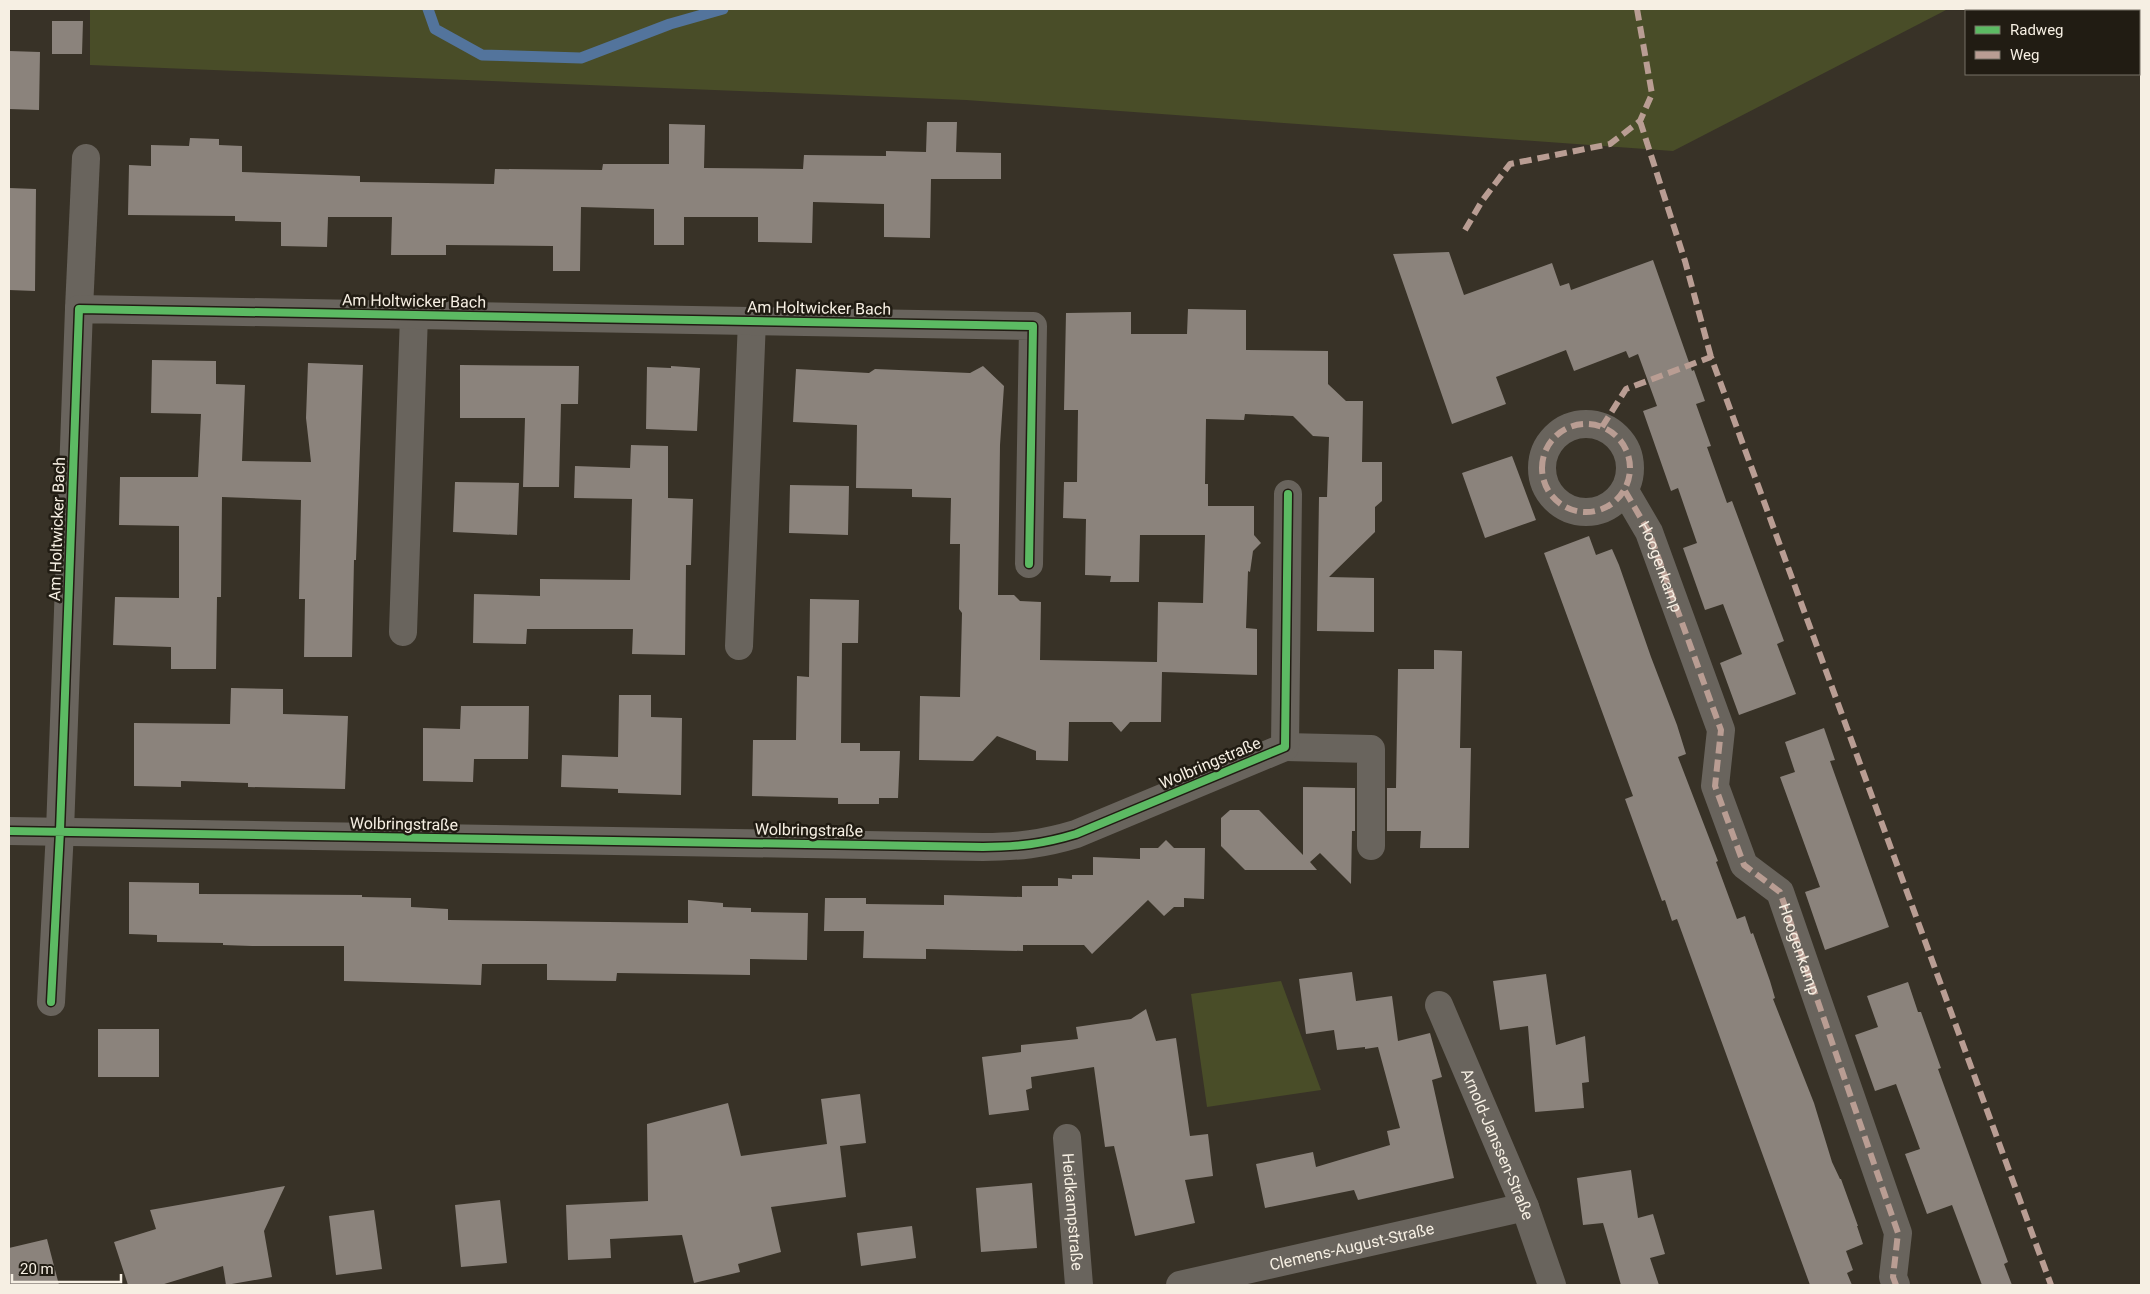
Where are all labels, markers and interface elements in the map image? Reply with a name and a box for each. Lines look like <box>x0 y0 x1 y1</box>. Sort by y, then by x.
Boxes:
legend <box>1965 10 2140 75</box>
text: Radweg <box>2010 21 2064 39</box>
text: Weg <box>2010 46 2039 64</box>
street label: Am Holtwicker Bach <box>342 290 486 312</box>
street label: Am Holtwicker Bach <box>747 297 891 319</box>
street label: Am Holtwicker Bach <box>45 457 69 601</box>
street label: Hoogenkamp <box>1635 517 1687 615</box>
street label: Wolbringstraße <box>1156 733 1264 793</box>
street label: Wolbringstraße <box>350 814 458 834</box>
street label: Wolbringstraße <box>755 820 863 840</box>
street label: Hoogenkamp <box>1775 901 1824 997</box>
street label: Arnold-Janssen-Straße <box>1458 1066 1538 1222</box>
street label: Heidkampstraße <box>1059 1152 1087 1271</box>
street label: Clemens-August-Straße <box>1267 1218 1436 1274</box>
scale bar <box>12 1252 121 1284</box>
text: 20 m <box>20 1260 54 1278</box>

